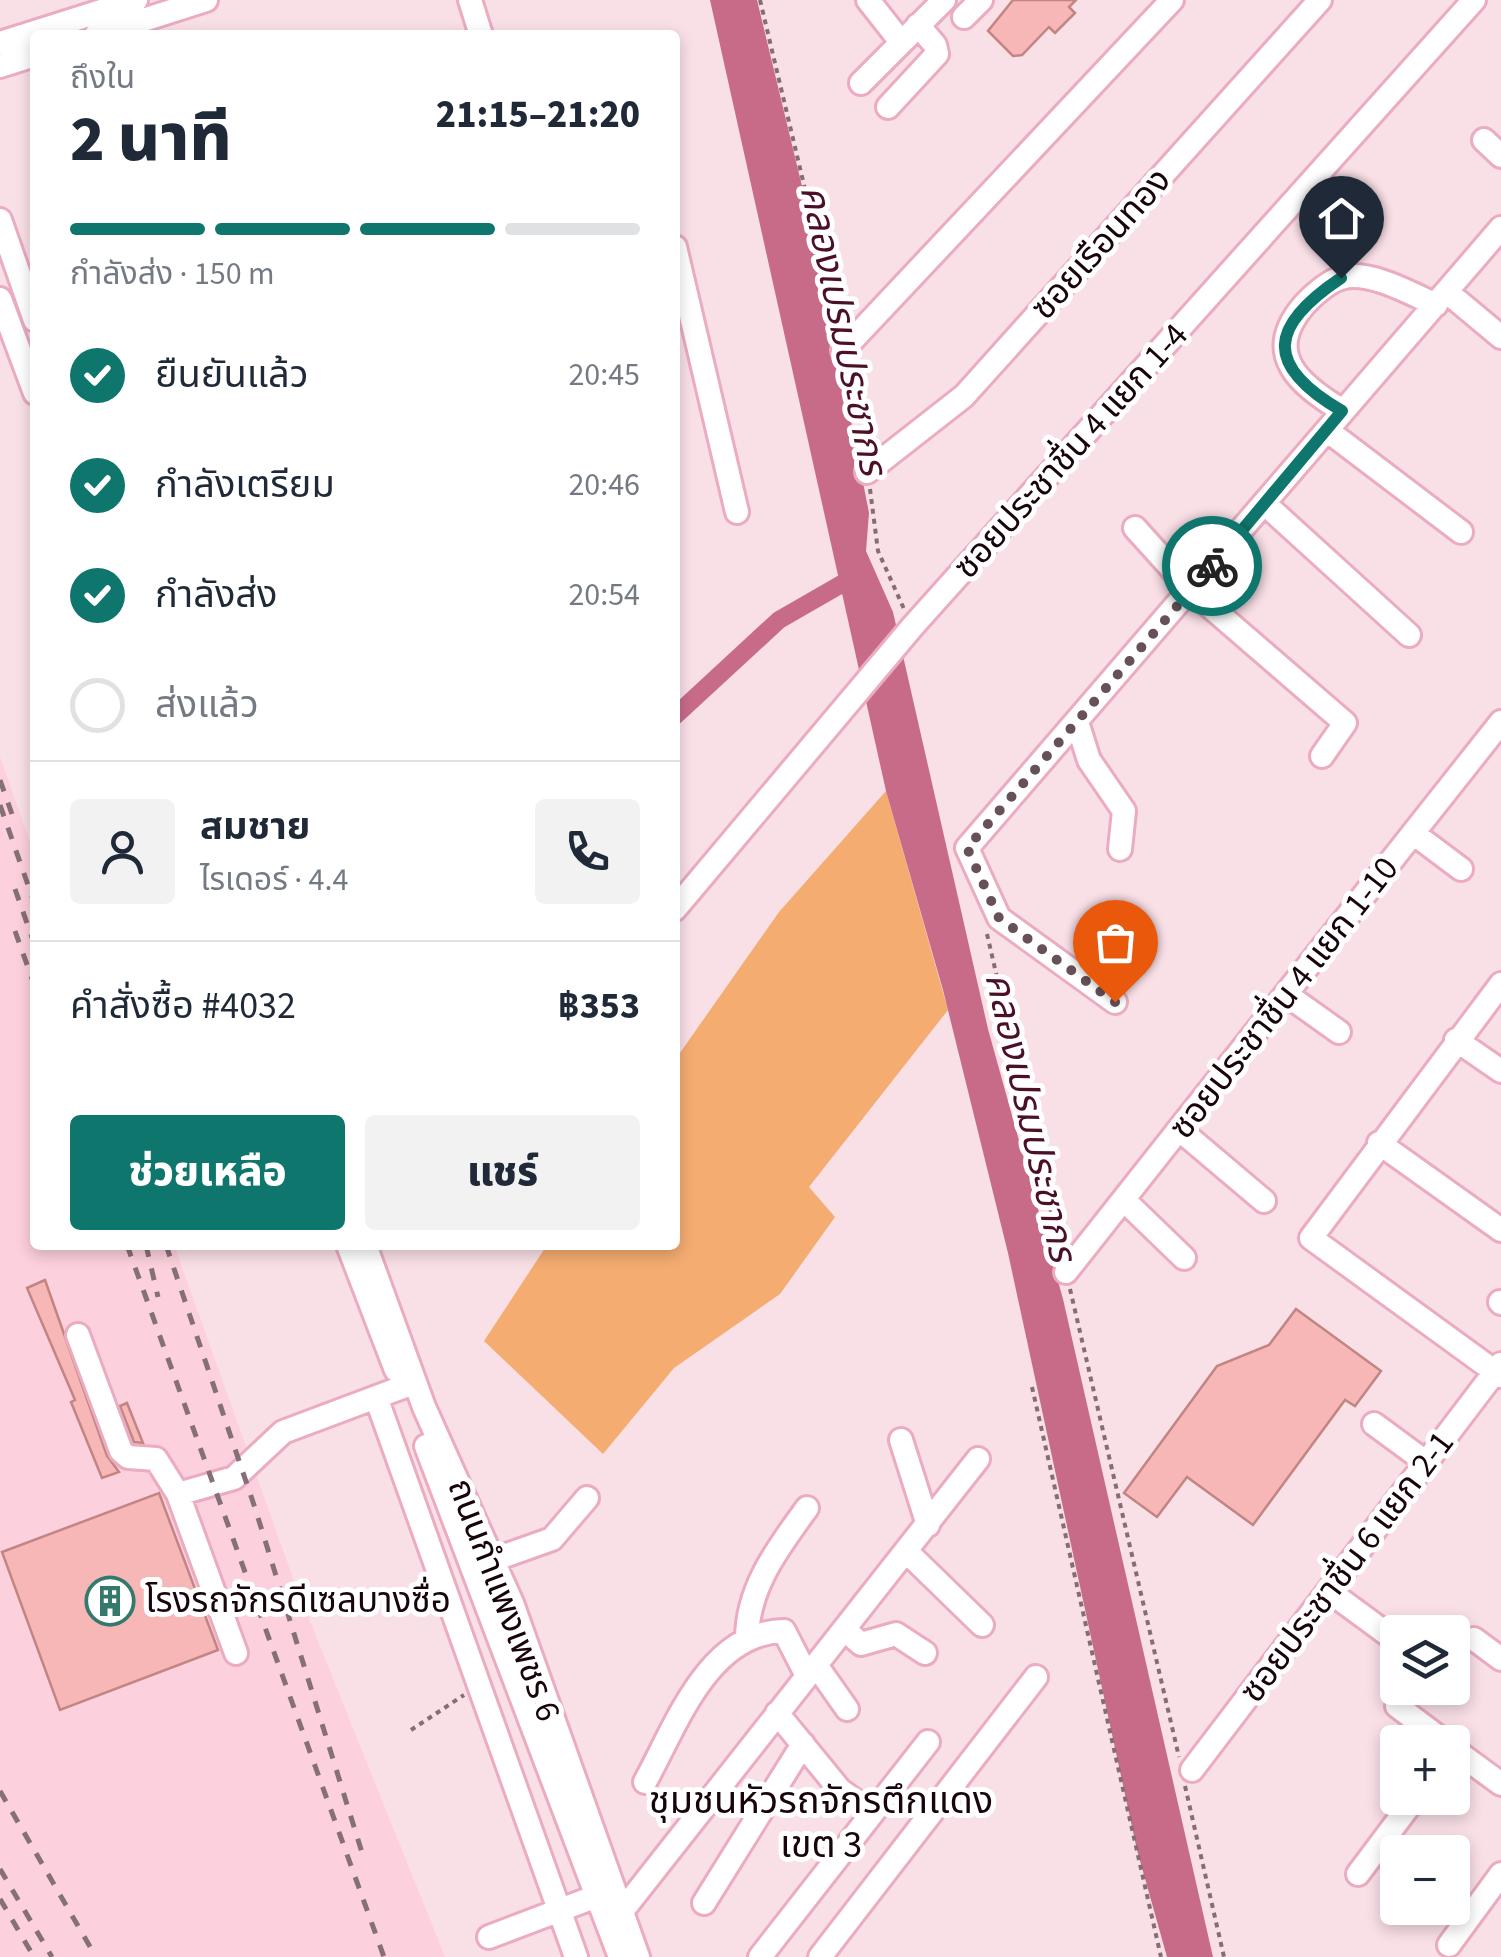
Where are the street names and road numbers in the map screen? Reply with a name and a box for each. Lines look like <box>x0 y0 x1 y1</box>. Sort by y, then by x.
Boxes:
street label: ซอยเรือนทอง <box>1019 157 1183 331</box>
street label: ซอยประชาชื่น 4 แยก 1-4 <box>942 312 1200 590</box>
street label: ซอยประชาชื่น 4 แยก 1-10 <box>1158 846 1410 1150</box>
street label: ซอยประชาชื่น 6 แยก 2-1 <box>1228 1420 1466 1714</box>
street label: ถนนกำแพงเพชร 6 <box>435 1471 573 1729</box>

